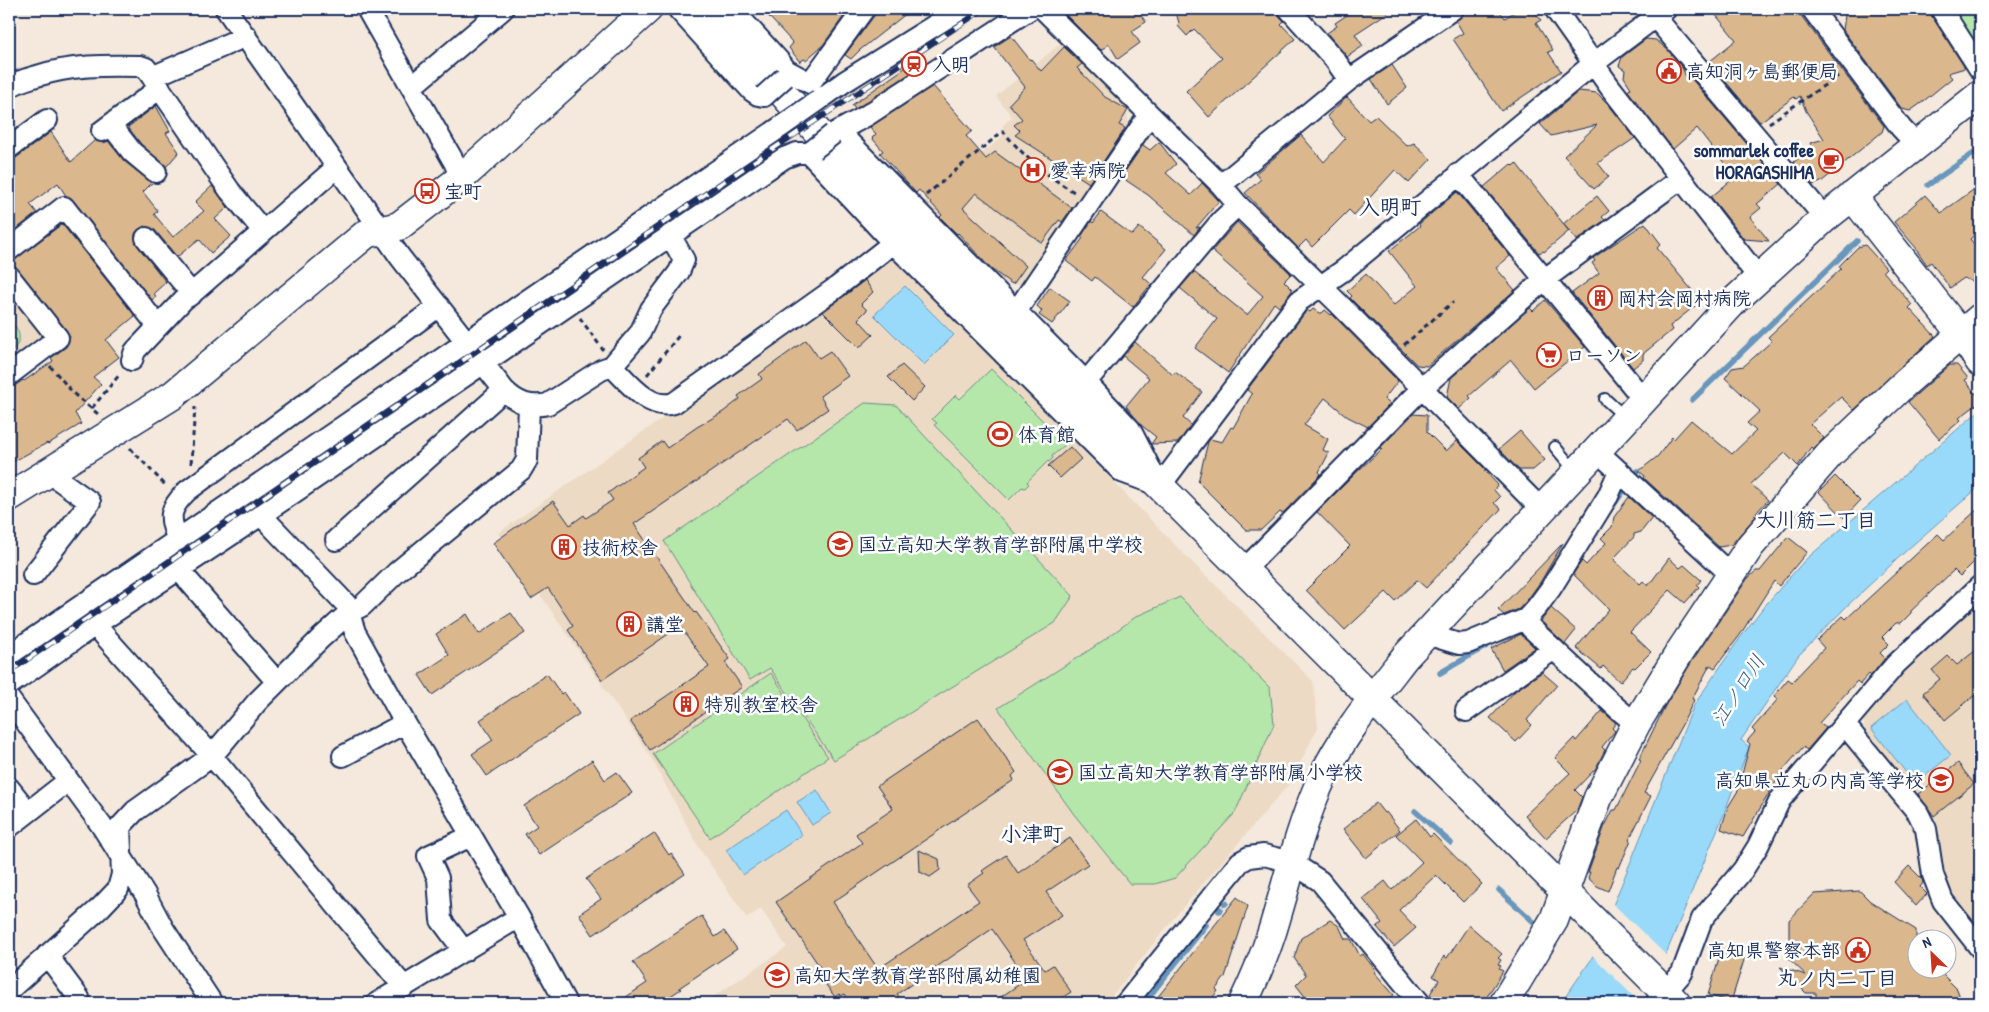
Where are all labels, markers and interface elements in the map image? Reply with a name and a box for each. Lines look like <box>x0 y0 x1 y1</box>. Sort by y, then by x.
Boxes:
station icon: 入明 <box>901 51 927 77</box>
place label: 入明 <box>932 51 970 77</box>
public building icon: 高知洞ヶ島郵便局 <box>1656 58 1682 84</box>
place label: 高知洞ヶ島郵便局 <box>1686 58 1838 84</box>
place label: sommarlek coffee HORAGASHIMA <box>1693 137 1815 185</box>
cafe icon: sommarlek coffee HORAGASHIMA <box>1818 148 1844 174</box>
hospital icon: 愛幸病院 <box>1020 157 1046 183</box>
place label: 愛幸病院 <box>1050 157 1126 183</box>
bus stop icon: 宝町 <box>414 178 440 204</box>
place label: 宝町 <box>444 178 482 204</box>
district label: 入明町 <box>1359 192 1422 221</box>
building icon: 岡村会岡村病院 <box>1587 285 1613 311</box>
place label: 岡村会岡村病院 <box>1618 285 1751 311</box>
supermarket icon: ローソン <box>1536 342 1562 368</box>
place label: ローソン <box>1566 342 1642 368</box>
sports icon: 体育館 <box>987 421 1013 447</box>
place label: 体育館 <box>1018 421 1075 447</box>
district label: 大川筋二丁目 <box>1756 506 1876 533</box>
school or university icon: 国立高知大学教育学部附属中学校 <box>827 531 853 557</box>
place label: 国立高知大学教育学部附属中学校 <box>858 531 1143 557</box>
building icon: 技術校舎 <box>551 534 577 560</box>
place label: 技術校舎 <box>582 534 658 560</box>
building icon: 講堂 <box>616 611 642 637</box>
place label: 講堂 <box>646 611 684 637</box>
water label: 江ノ口川 <box>1704 649 1771 731</box>
building icon: 特別教室校舎 <box>673 691 699 717</box>
place label: 特別教室校舎 <box>704 691 818 717</box>
school or university icon: 国立高知大学教育学部附属小学校 <box>1047 759 1073 785</box>
place label: 国立高知大学教育学部附属小学校 <box>1078 759 1363 785</box>
place label: 高知県立丸の内高等学校 <box>1715 767 1924 793</box>
school or university icon: 高知県立丸の内高等学校 <box>1928 767 1954 793</box>
district label: 小津町 <box>1001 819 1064 848</box>
north arrow <box>1906 930 1956 980</box>
text: N <box>1919 931 1934 952</box>
place label: 高知県警察本部 <box>1707 937 1840 963</box>
public building icon: 高知県警察本部 <box>1845 937 1871 963</box>
school or university icon: 高知大学教育学部附属幼稚園 <box>764 962 790 988</box>
place label: 高知大学教育学部附属幼稚園 <box>794 962 1041 988</box>
district label: 丸ノ内二丁目 <box>1777 964 1897 991</box>

